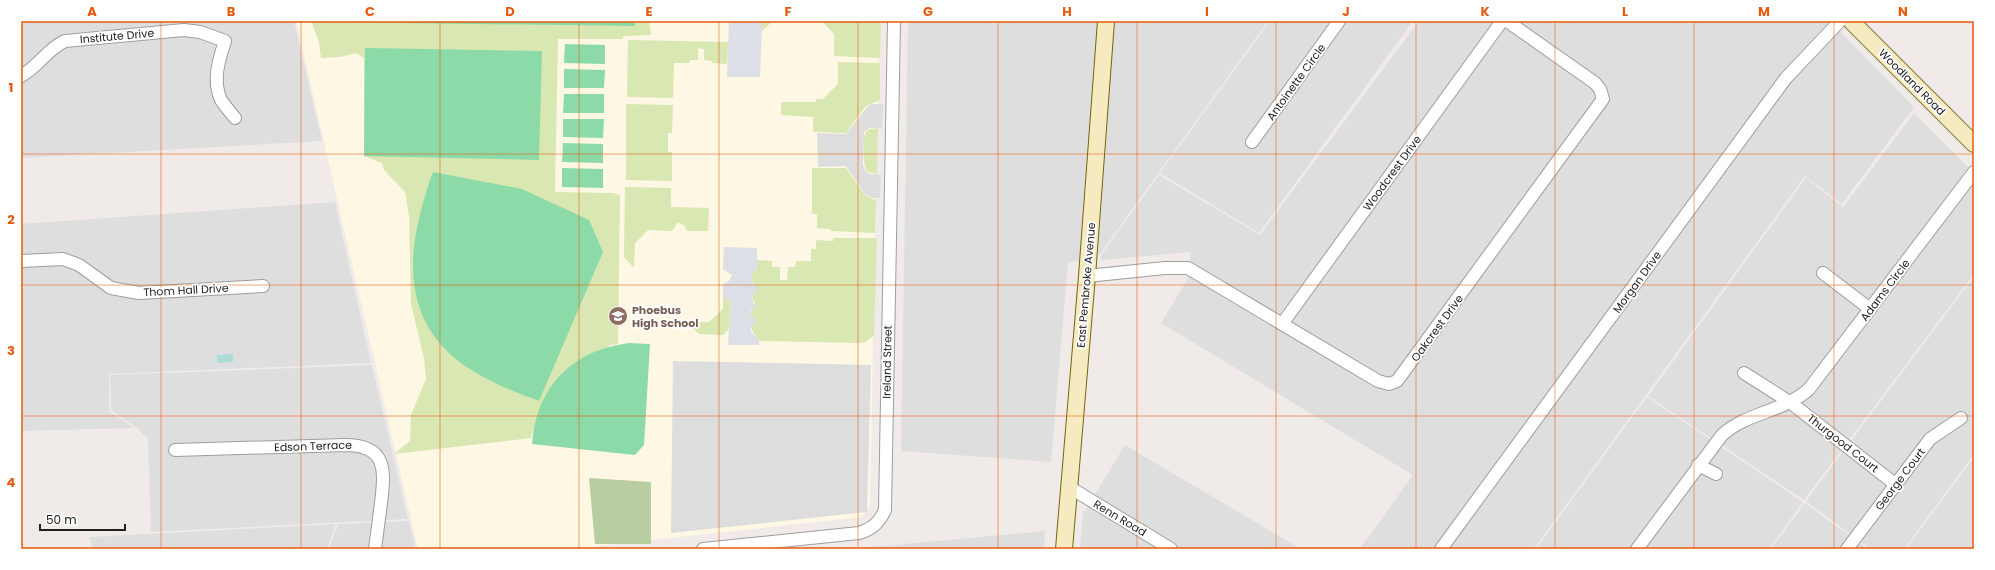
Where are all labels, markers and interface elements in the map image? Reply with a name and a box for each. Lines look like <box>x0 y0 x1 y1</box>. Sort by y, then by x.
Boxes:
text: A <box>87 2 97 21</box>
text: B <box>227 2 236 21</box>
text: C <box>365 2 375 21</box>
text: D <box>505 2 515 21</box>
text: E <box>645 2 653 21</box>
text: F <box>784 2 792 21</box>
text: G <box>923 2 933 21</box>
text: H <box>1062 2 1072 21</box>
text: I <box>1205 2 1209 21</box>
text: J <box>1342 2 1350 21</box>
text: K <box>1480 2 1490 21</box>
text: L <box>1622 2 1628 21</box>
text: M <box>1758 2 1770 21</box>
text: N <box>1898 2 1908 21</box>
street label: Institute Drive <box>79 25 155 47</box>
street label: Antoinette Circle <box>1263 40 1329 124</box>
street label: Woodland Road <box>1875 45 1949 119</box>
text: 1 <box>9 78 13 97</box>
street label: Woodcrest Drive <box>1359 132 1425 214</box>
text: 2 <box>7 210 15 229</box>
street label: East Pembroke Avenue <box>1073 222 1099 348</box>
street label: Morgan Drive <box>1609 248 1665 316</box>
street label: Adams Circle <box>1856 256 1914 324</box>
street label: Thom Hall Drive <box>143 280 229 300</box>
street label: Oakcrest Drive <box>1407 291 1467 365</box>
place label: Phoebus High School <box>632 302 699 331</box>
school or university icon: Phoebus High School <box>607 305 629 327</box>
street label: Ireland Street <box>878 325 896 399</box>
text: 3 <box>7 341 15 360</box>
street label: Thurgood Court <box>1804 410 1882 476</box>
street label: Edson Terrace <box>274 437 352 455</box>
street label: George Court <box>1871 444 1929 514</box>
text: 4 <box>7 473 16 492</box>
street label: Renn Road <box>1091 496 1149 540</box>
scale bar <box>40 506 125 532</box>
text: 50 m <box>46 511 77 528</box>

